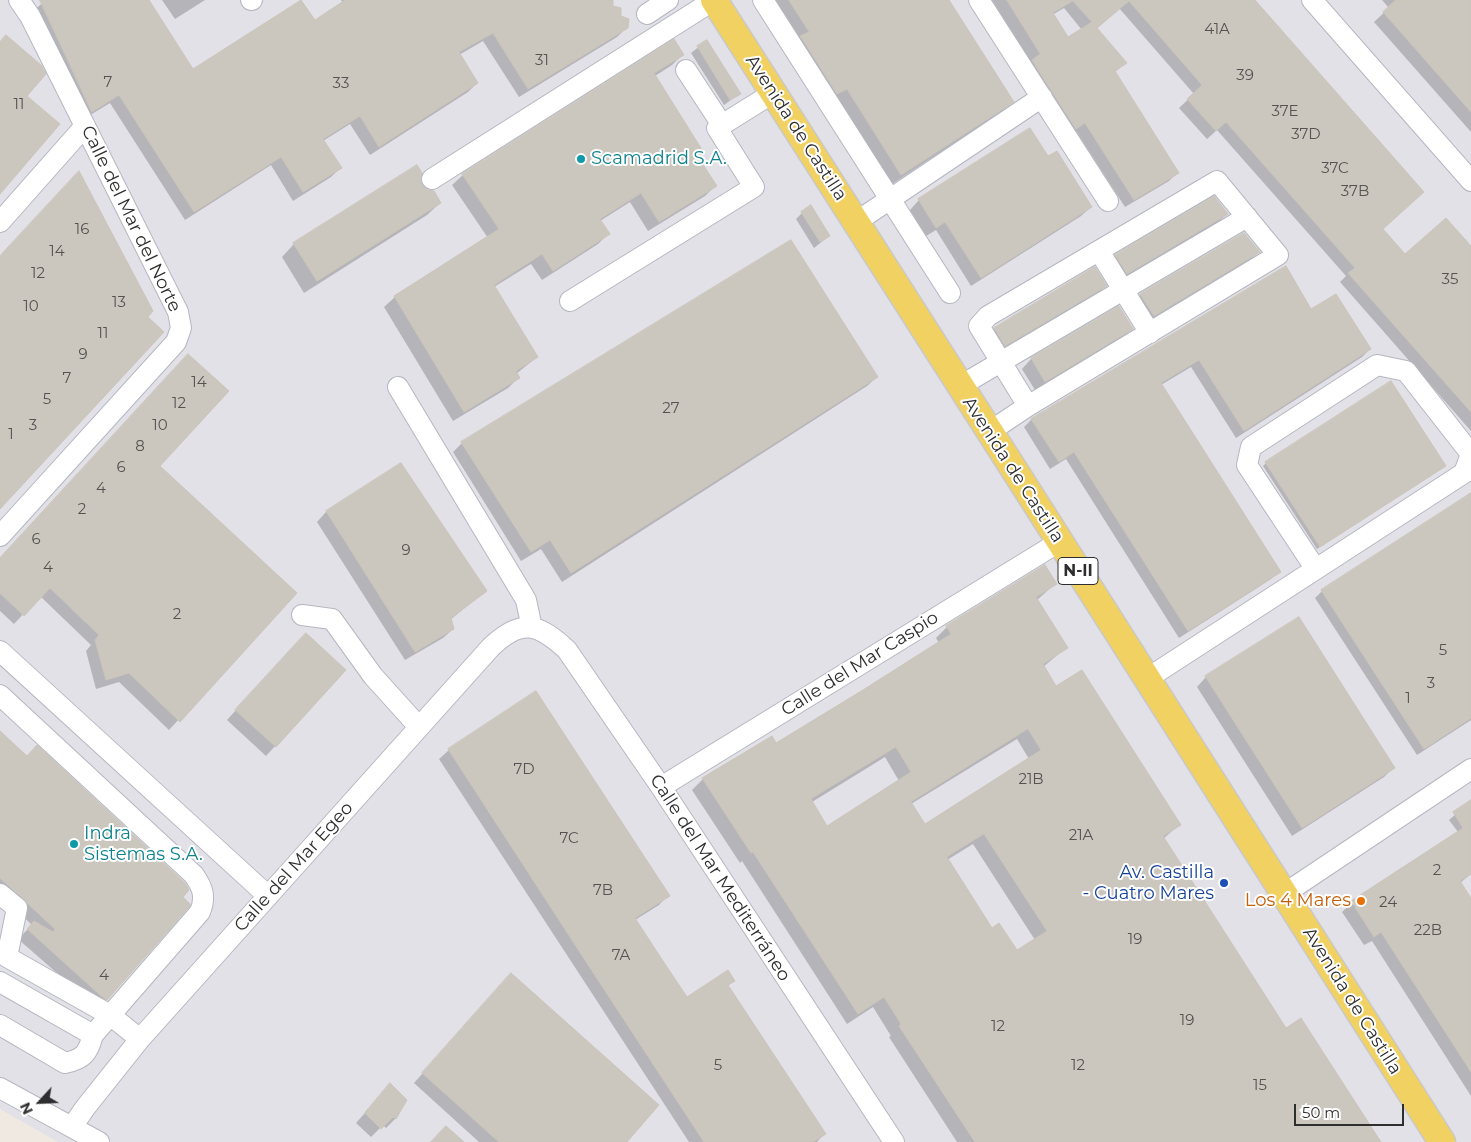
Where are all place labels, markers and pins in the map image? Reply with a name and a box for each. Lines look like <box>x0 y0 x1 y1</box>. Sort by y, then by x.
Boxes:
place label: Scamadrid S.A. <box>591 148 727 170</box>
marker: Scamadrid S.A. <box>575 153 587 165</box>
place label: Indra Sistemas S.A. <box>84 823 203 866</box>
marker: Indra Sistemas S.A. <box>68 838 80 850</box>
place label: Av. Castilla - Cuatro Mares <box>1082 862 1214 904</box>
marker: Av. Castilla - Cuatro Mares <box>1218 877 1230 889</box>
place label: Los 4 Mares <box>1245 890 1351 912</box>
marker: Los 4 Mares <box>1355 895 1367 907</box>

